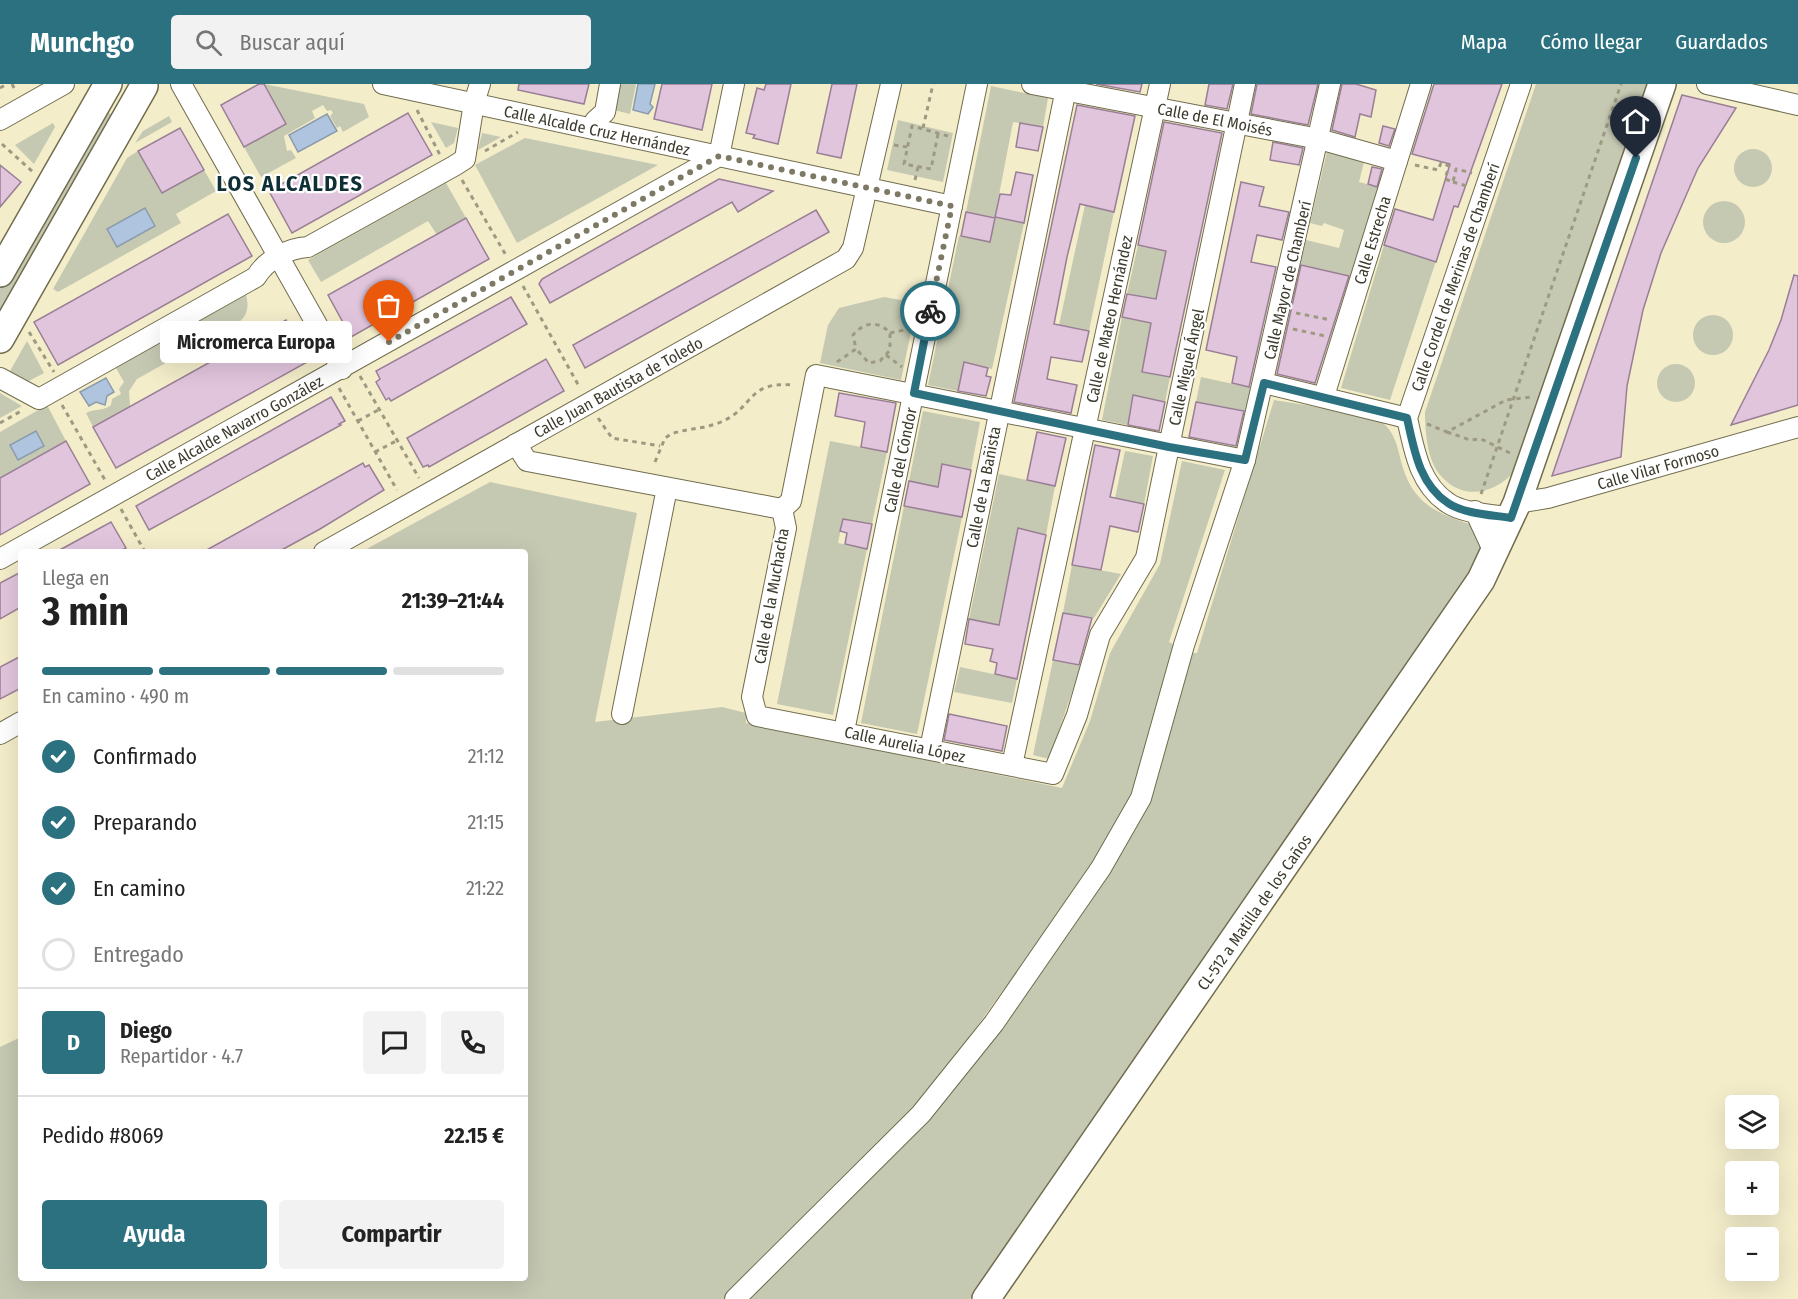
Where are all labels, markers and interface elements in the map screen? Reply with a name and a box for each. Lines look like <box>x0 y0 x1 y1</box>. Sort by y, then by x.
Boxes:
search box <box>171 15 591 69</box>
text: Munchgo <box>30 26 135 59</box>
icon: search <box>192 26 225 59</box>
text: Buscar aquí <box>240 29 345 56</box>
text: Mapa <box>1461 29 1507 55</box>
text: Cómo llegar <box>1540 29 1642 55</box>
text: Guardados <box>1675 29 1768 55</box>
pin <box>1610 96 1661 158</box>
street label: Calle de El Moisés <box>1156 99 1274 140</box>
street label: Calle Alcalde Cruz Hernández <box>502 101 692 159</box>
icon: home <box>1619 105 1652 138</box>
street label: Calle Cordel de Merinas de Chamberí <box>1407 161 1504 394</box>
district label: LOS ALCALDES <box>217 170 363 197</box>
street label: Calle Estrecha <box>1350 194 1395 287</box>
street label: Calle Mayor de Chamberí <box>1260 199 1315 361</box>
street label: Calle de Mateo Hernández <box>1082 234 1137 405</box>
pin <box>363 280 414 342</box>
courier <box>900 281 960 341</box>
icon: bag <box>372 289 405 322</box>
icon: bike <box>914 295 947 328</box>
street label: Calle Miguel Ángel <box>1165 307 1208 427</box>
callout: Micromerca Europa <box>161 321 353 363</box>
text: Micromerca Europa <box>177 330 335 354</box>
street label: Calle Juan Bautista de Toledo <box>530 333 706 442</box>
street label: Calle Alcalde Navarro González <box>142 372 326 485</box>
street label: Calle del Cóndor <box>880 405 921 515</box>
street label: Calle de La Bañista <box>962 425 1005 549</box>
street label: Calle Vilar Formoso <box>1595 441 1721 494</box>
street label: Calle de la Muchacha <box>750 527 793 666</box>
text: Llega en <box>42 566 110 590</box>
text: 21:39–21:44 <box>402 587 504 614</box>
text: 3 min <box>42 589 129 635</box>
text: En camino · 490 m <box>42 684 189 708</box>
street label: Calle Aurelia López <box>843 722 967 767</box>
icon: check <box>42 740 75 773</box>
text: Confirmado <box>93 743 197 770</box>
text: 21:12 <box>468 744 504 768</box>
icon: check <box>42 806 75 839</box>
text: Preparando <box>93 809 197 836</box>
text: 21:15 <box>467 810 504 834</box>
street label: CL-512 a Matilla de los Caños <box>1193 831 1316 994</box>
icon: check <box>42 872 75 905</box>
text: En camino <box>93 875 185 902</box>
text: 21:22 <box>466 876 504 900</box>
text: Entregado <box>93 941 184 968</box>
button: chat <box>363 1011 426 1074</box>
button: phone <box>441 1011 504 1074</box>
text: Diego <box>120 1017 172 1044</box>
text: D <box>67 1029 80 1056</box>
text: Repartidor · 4.7 <box>120 1044 243 1068</box>
map controls <box>1725 1095 1779 1281</box>
button: layers <box>1725 1095 1779 1149</box>
text: Pedido #8069 <box>42 1122 164 1149</box>
text: 22.15 € <box>444 1122 504 1149</box>
button: + <box>1725 1161 1779 1215</box>
button: Ayuda <box>42 1200 267 1269</box>
button: Compartir <box>279 1200 504 1269</box>
button: − <box>1725 1227 1779 1281</box>

